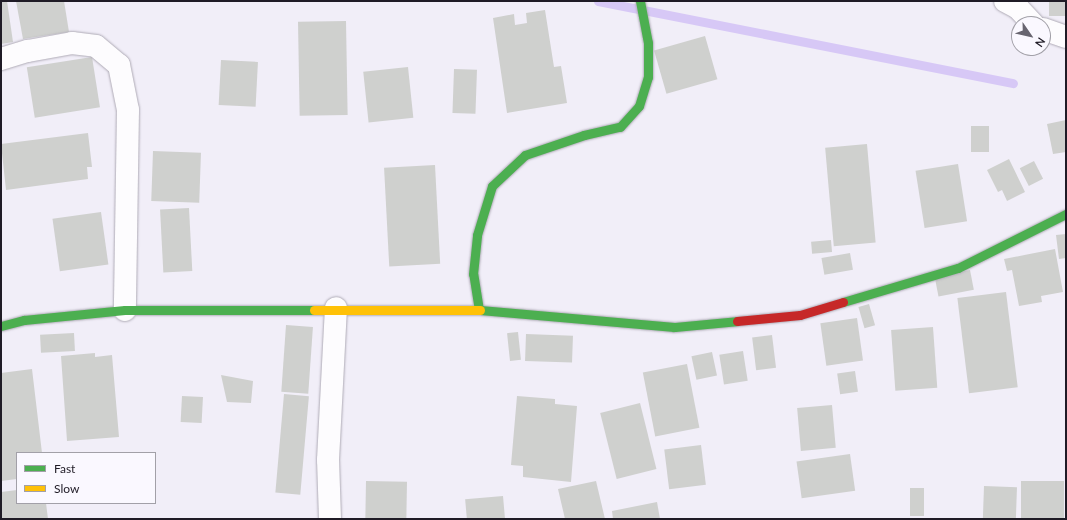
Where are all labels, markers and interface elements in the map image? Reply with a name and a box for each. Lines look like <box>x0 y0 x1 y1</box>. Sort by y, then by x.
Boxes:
north arrow <box>1011 16 1051 56</box>
text: N <box>1033 35 1048 50</box>
legend <box>16 452 156 504</box>
text: Fast <box>54 461 75 476</box>
text: Slow <box>54 481 79 496</box>

